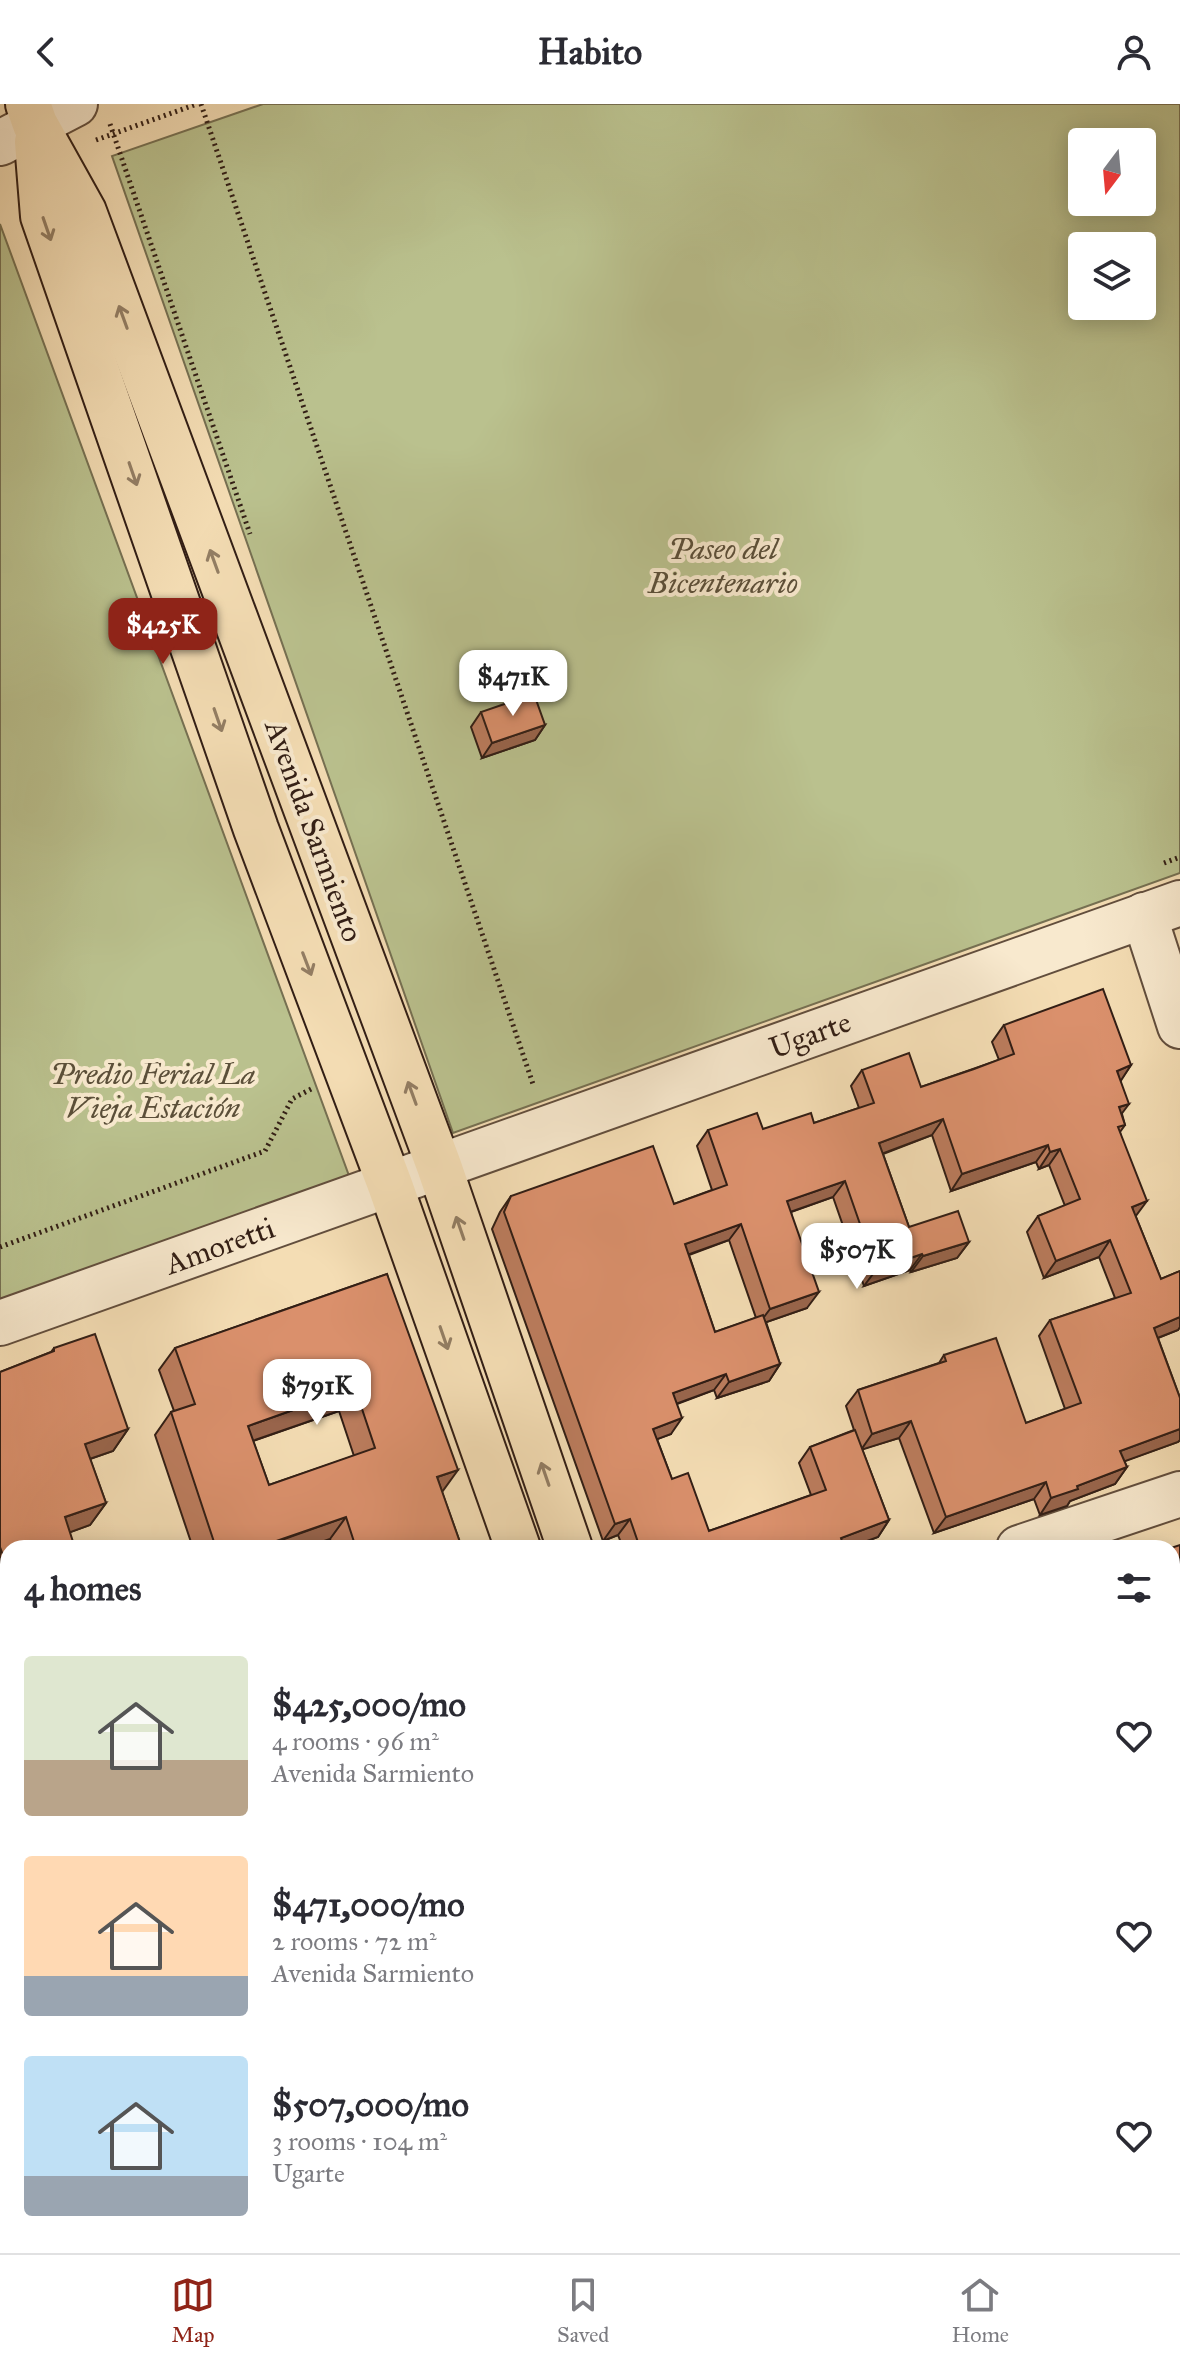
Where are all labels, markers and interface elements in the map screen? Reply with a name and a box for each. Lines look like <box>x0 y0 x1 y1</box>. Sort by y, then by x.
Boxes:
icon: back <box>24 30 68 74</box>
text: Habito <box>538 30 642 74</box>
icon: person <box>1112 30 1156 74</box>
north arrow <box>1068 128 1156 216</box>
map controls <box>1068 128 1156 320</box>
one-way arrow <box>41 216 56 241</box>
button: layers <box>1068 232 1156 320</box>
one-way arrow <box>115 305 129 330</box>
one-way arrow <box>126 461 141 486</box>
park label: Paseo del Bicentenario <box>646 531 798 601</box>
one-way arrow <box>206 549 220 574</box>
pin: $425K <box>107 598 219 666</box>
text: $425K <box>126 608 200 640</box>
pin: $471K <box>457 650 569 718</box>
text: $471K <box>477 660 549 692</box>
one-way arrow <box>212 707 226 732</box>
street label: Avenida Sarmiento <box>257 713 371 947</box>
one-way arrow <box>301 951 315 976</box>
street label: Ugarte <box>764 1004 856 1066</box>
park label: Predio Ferial La Vieja Estación <box>50 1056 256 1126</box>
one-way arrow <box>403 1081 418 1106</box>
street label: Amoretti <box>159 1210 280 1283</box>
one-way arrow <box>452 1216 467 1241</box>
pin: $507K <box>801 1223 913 1291</box>
text: $507K <box>819 1233 895 1265</box>
one-way arrow <box>438 1325 453 1350</box>
pin: $791K <box>261 1359 373 1427</box>
text: $791K <box>281 1369 353 1401</box>
one-way arrow <box>537 1462 551 1487</box>
icon: filters <box>1112 1566 1156 1610</box>
text: 4 homes <box>24 1568 141 1609</box>
text: $425,000/mo <box>272 1684 466 1725</box>
icon: home <box>88 1688 184 1784</box>
icon: heart <box>1112 1714 1156 1758</box>
text: 4 rooms · 96 m² <box>272 1725 439 1757</box>
text: Avenida Sarmiento <box>272 1757 474 1789</box>
text: $471,000/mo <box>272 1884 465 1925</box>
icon: home <box>88 1888 184 1984</box>
icon: heart <box>1112 1914 1156 1958</box>
text: 2 rooms · 72 m² <box>272 1925 436 1957</box>
text: Avenida Sarmiento <box>272 1957 474 1989</box>
text: $507,000/mo <box>272 2084 469 2125</box>
icon: home <box>88 2088 184 2184</box>
icon: heart <box>1112 2114 1156 2158</box>
text: 3 rooms · 104 m² <box>272 2125 447 2157</box>
text: Ugarte <box>272 2157 345 2189</box>
tab: Map <box>171 2273 215 2348</box>
tab: Saved <box>557 2273 609 2348</box>
tab: Home <box>951 2273 1009 2348</box>

